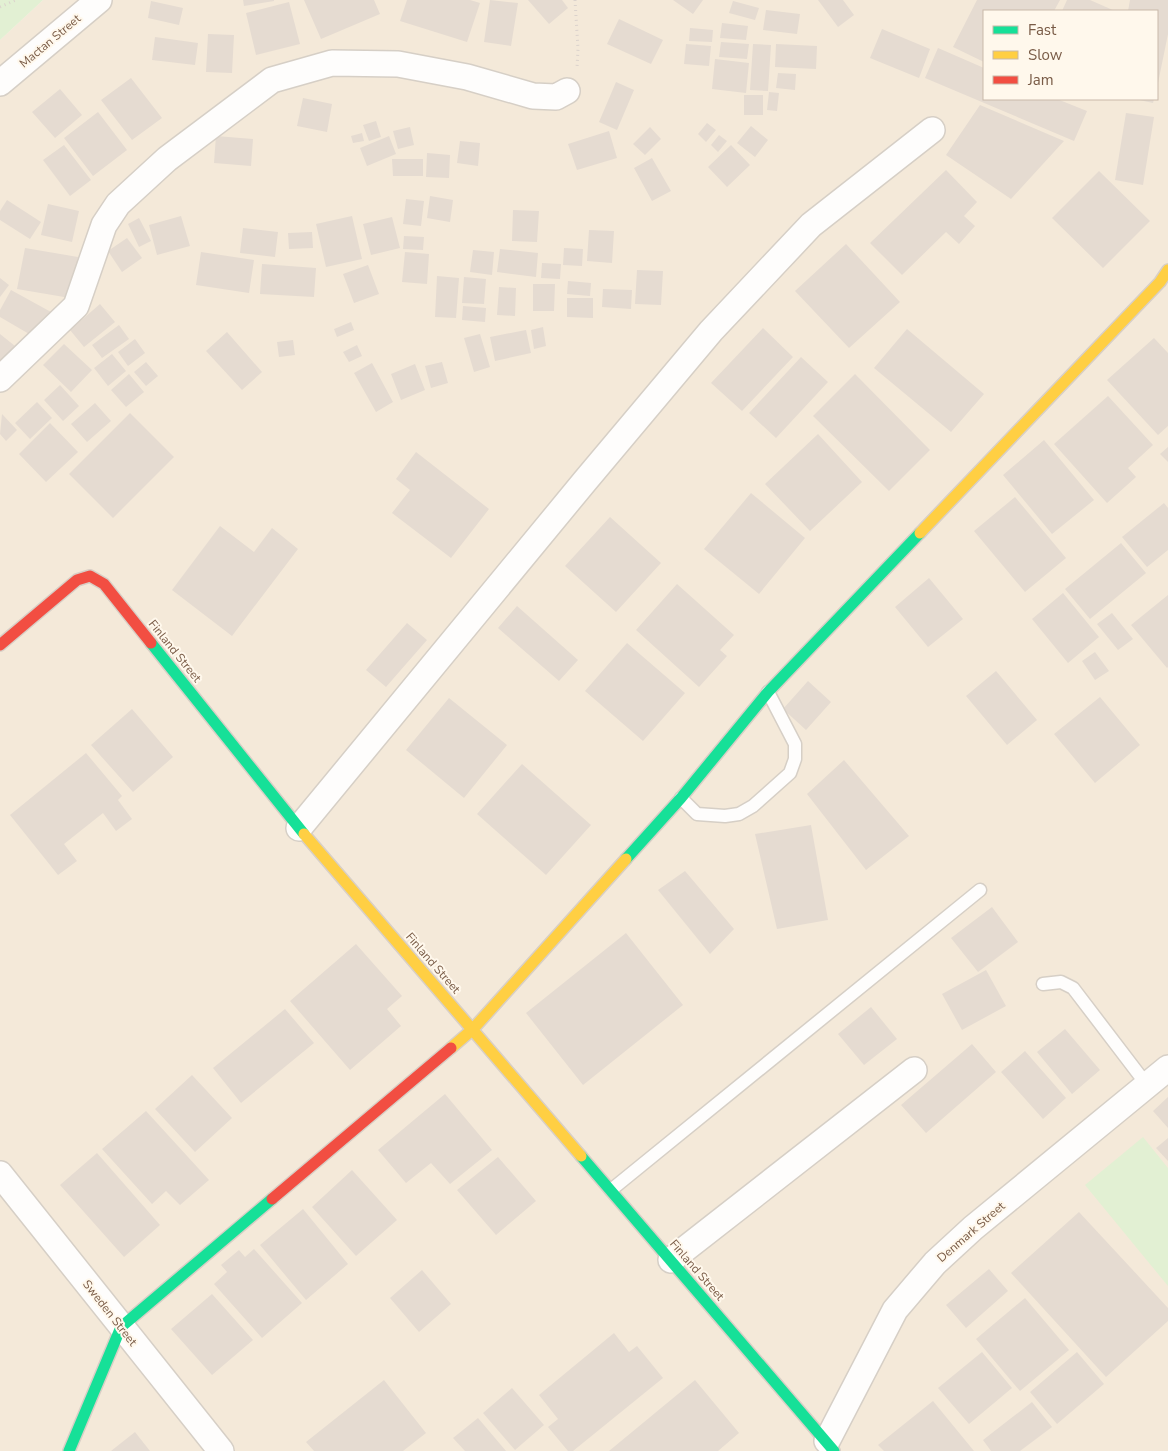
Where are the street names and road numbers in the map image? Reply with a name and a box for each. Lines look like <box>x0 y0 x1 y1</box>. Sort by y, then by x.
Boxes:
street label: Mactan Street <box>16 10 85 71</box>
street label: Finland Street <box>145 617 206 686</box>
street label: Finland Street <box>402 929 464 997</box>
street label: Denmark Street <box>934 1198 1009 1266</box>
street label: Finland Street <box>666 1236 728 1304</box>
street label: Sweden Street <box>79 1277 141 1350</box>

